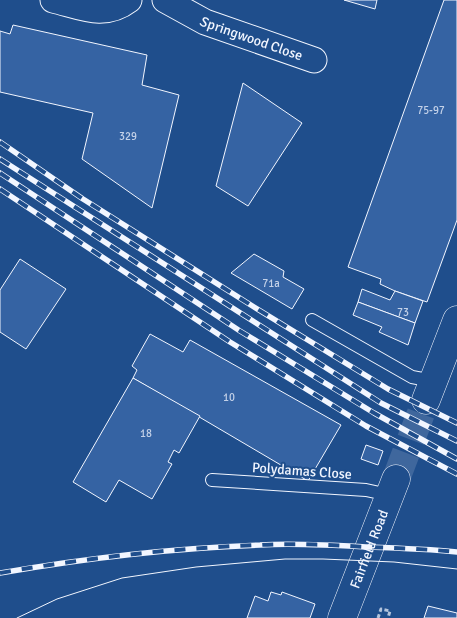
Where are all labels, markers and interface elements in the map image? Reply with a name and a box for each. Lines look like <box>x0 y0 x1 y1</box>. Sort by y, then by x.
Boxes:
street label: Springwood Close <box>197 12 305 64</box>
house number: 75-97 <box>417 104 445 117</box>
house number: 329 <box>119 130 137 143</box>
house number: 71a <box>262 277 280 290</box>
house number: 73 <box>397 306 409 319</box>
house number: 10 <box>223 391 235 404</box>
house number: 18 <box>140 427 152 440</box>
street label: Polydamas Close <box>252 459 352 483</box>
street label: Fairfield Road <box>346 507 392 591</box>

